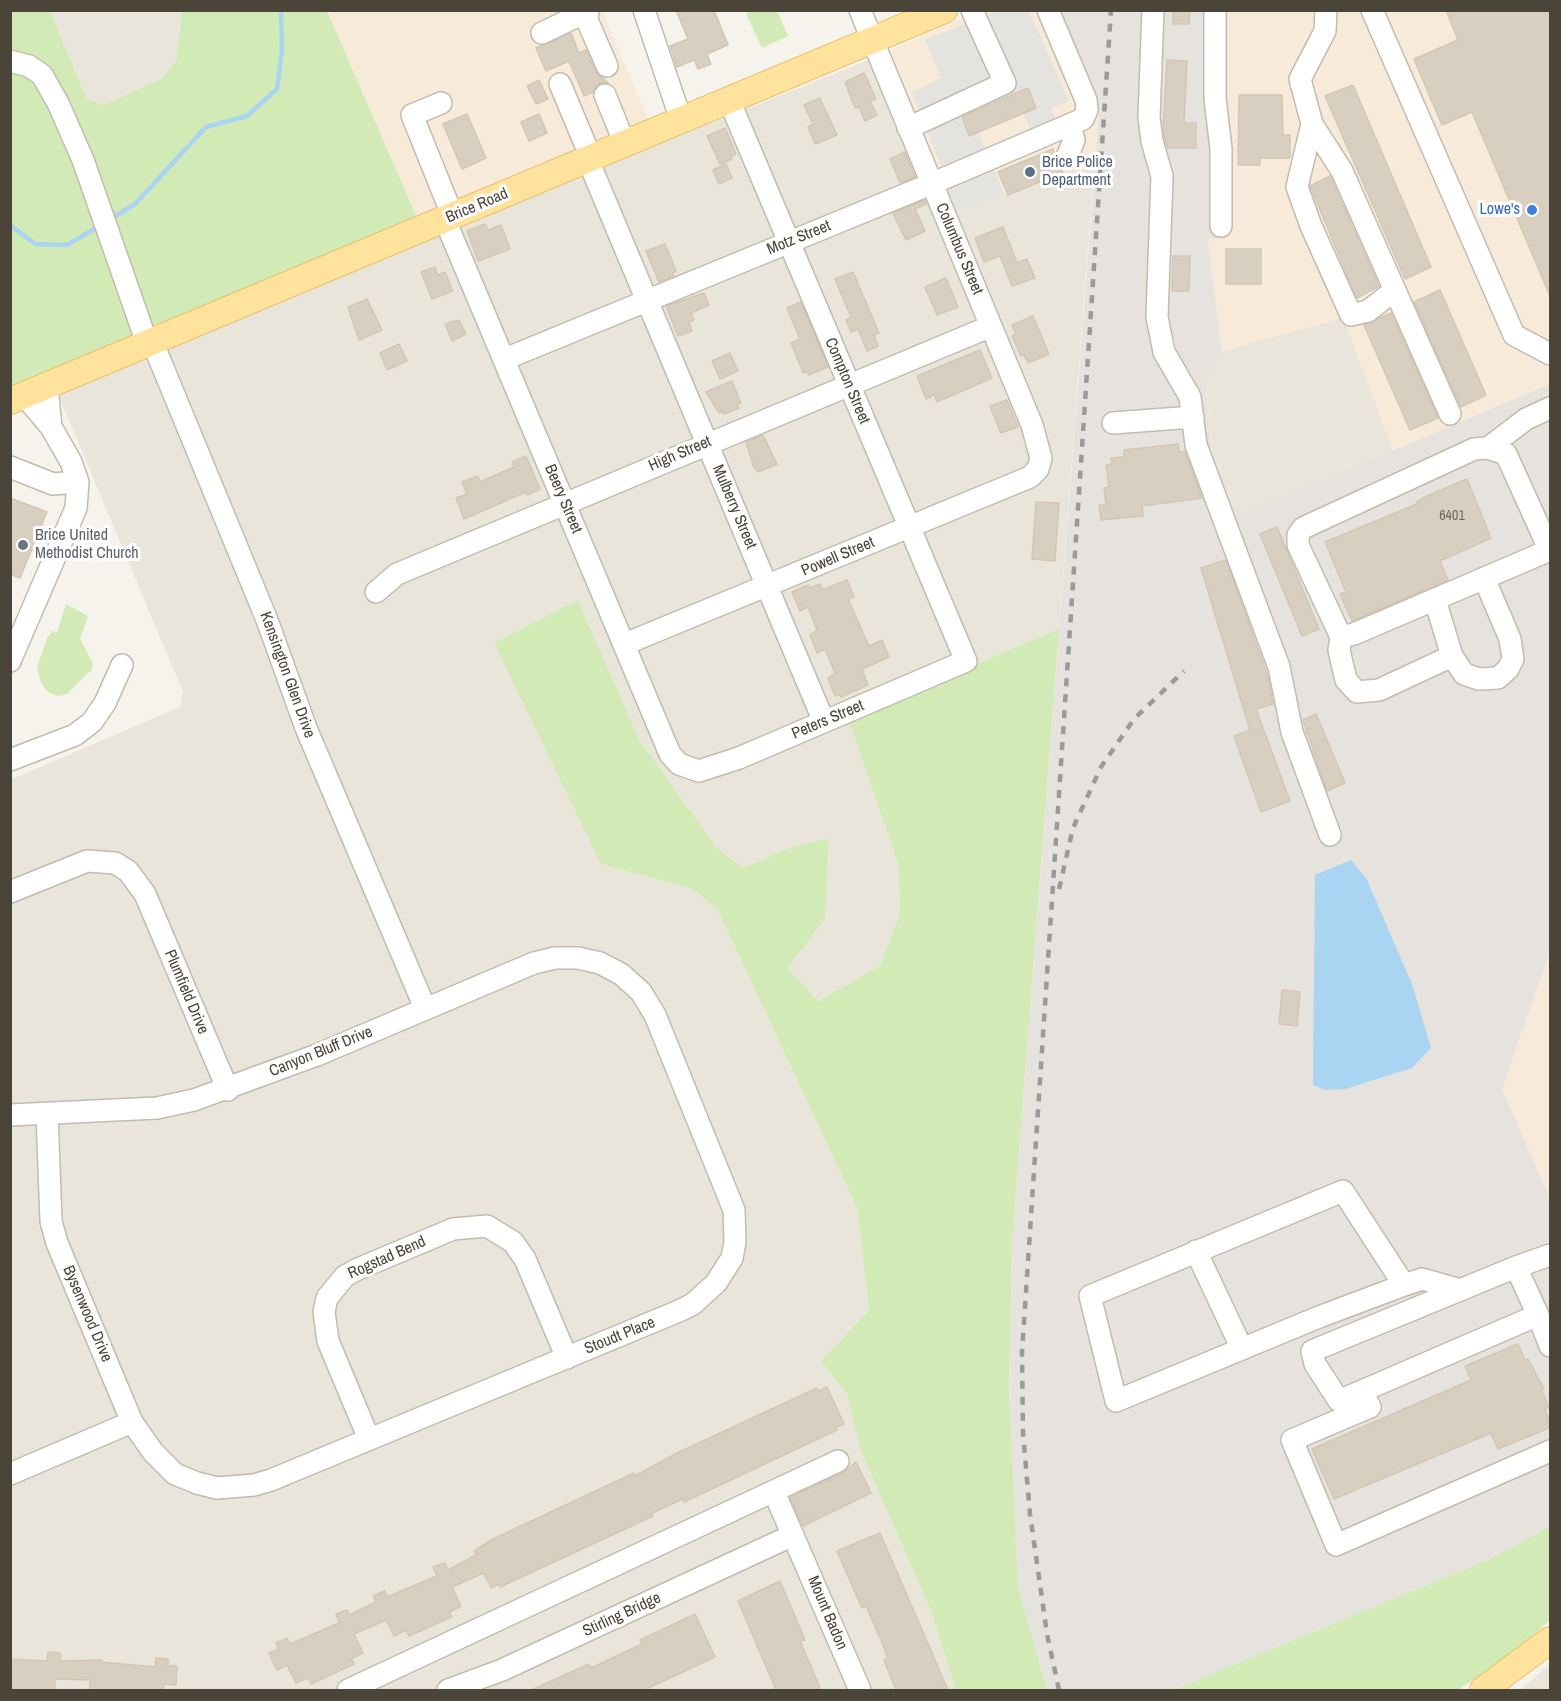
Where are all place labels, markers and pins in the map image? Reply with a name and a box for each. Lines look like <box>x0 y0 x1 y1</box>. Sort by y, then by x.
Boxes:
place label: Brice Police Department <box>1042 153 1113 191</box>
marker: Brice Police Department <box>1023 165 1037 179</box>
place label: Lowe's <box>1480 200 1520 220</box>
marker: Lowe's <box>1525 203 1539 217</box>
place label: Brice United Methodist Church <box>35 526 139 564</box>
marker: Brice United Methodist Church <box>16 538 30 552</box>

